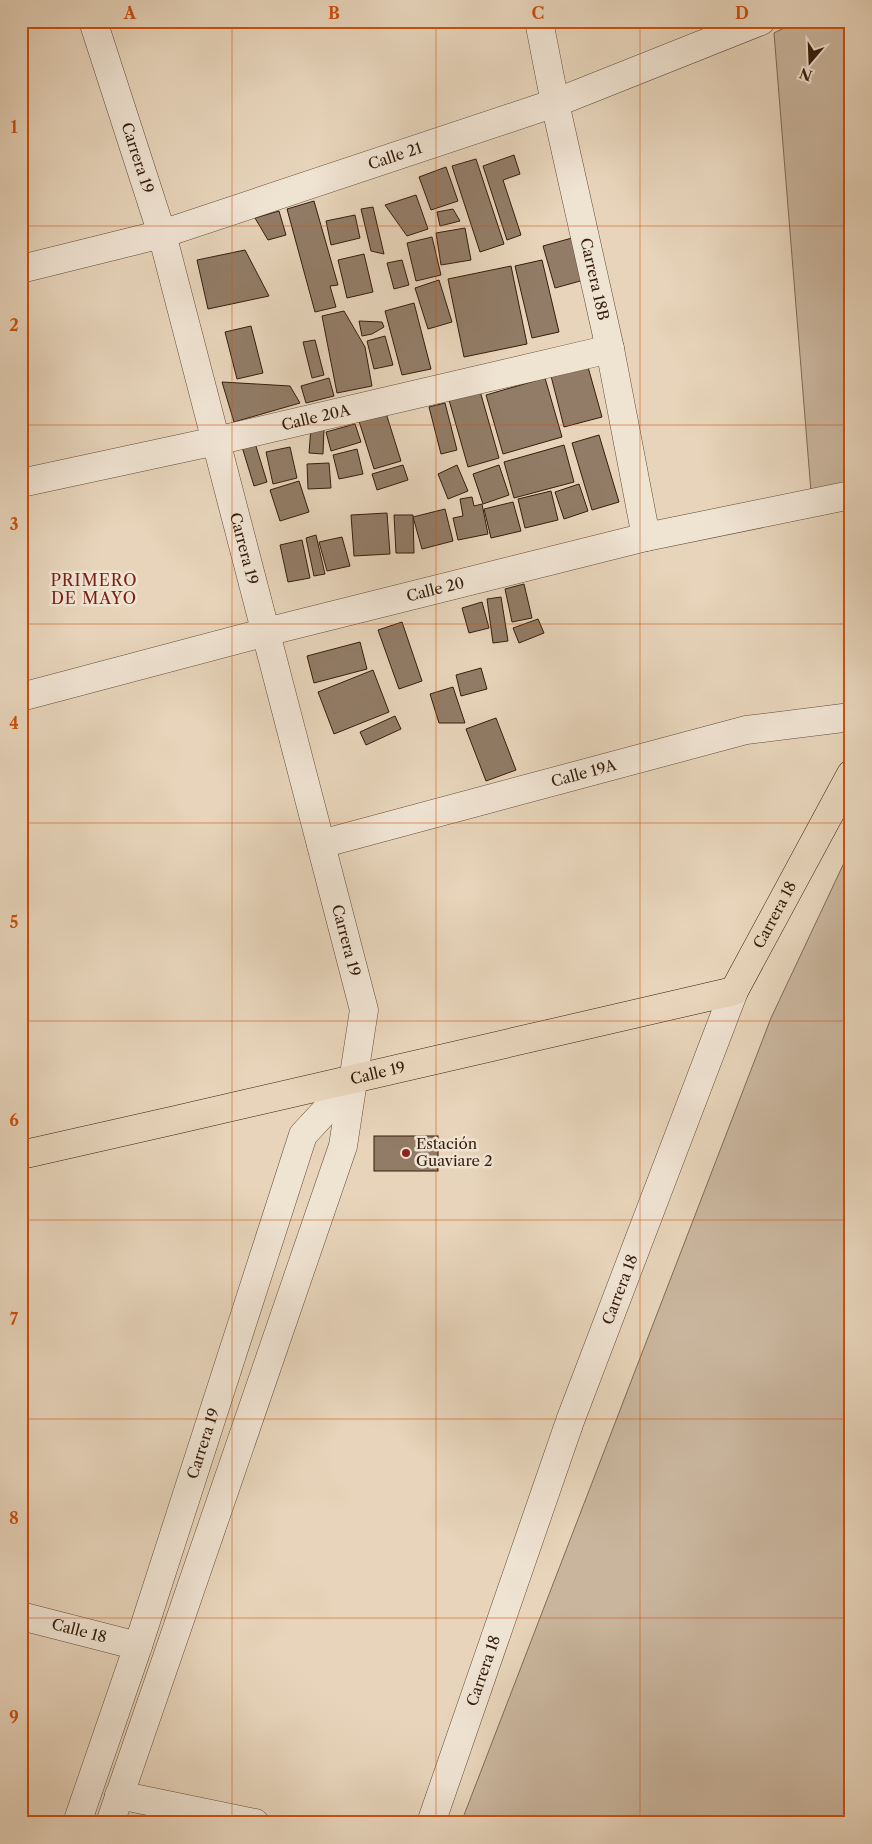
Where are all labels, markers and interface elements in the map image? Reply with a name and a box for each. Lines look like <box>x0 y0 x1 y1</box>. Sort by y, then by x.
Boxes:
text: A <box>123 3 137 23</box>
text: B <box>328 3 340 23</box>
text: C <box>532 3 544 23</box>
text: D <box>735 3 749 23</box>
north arrow <box>784 38 834 88</box>
text: N <box>797 64 814 85</box>
text: 1 <box>10 117 18 137</box>
street label: Carrera 19 <box>117 120 158 196</box>
street label: Calle 21 <box>365 138 425 174</box>
street label: Carrera 18B <box>576 236 613 322</box>
text: 2 <box>9 315 19 335</box>
street label: Calle 20A <box>280 400 353 434</box>
street label: Carrera 19 <box>226 511 263 586</box>
text: 3 <box>9 514 19 534</box>
district label: PRIMERO DE MAYO <box>50 570 138 608</box>
street label: Calle 20 <box>404 573 466 606</box>
text: 4 <box>9 713 19 733</box>
street label: Calle 19A <box>549 755 619 791</box>
street label: Carrera 18 <box>749 878 800 952</box>
street label: Carrera 19 <box>328 902 365 978</box>
text: 5 <box>10 912 19 932</box>
street label: Calle 19 <box>348 1057 407 1088</box>
text: 6 <box>9 1110 19 1130</box>
place label: Estación Guaviare 2 <box>416 1134 493 1170</box>
marker: Estación Guaviare 2 <box>400 1147 412 1159</box>
street label: Carrera 18 <box>598 1252 642 1327</box>
text: 7 <box>10 1309 19 1329</box>
street label: Carrera 19 <box>183 1405 223 1481</box>
text: 8 <box>9 1508 19 1528</box>
street label: Calle 18 <box>50 1614 109 1647</box>
street label: Carrera 18 <box>462 1633 504 1709</box>
text: 9 <box>9 1707 19 1727</box>

